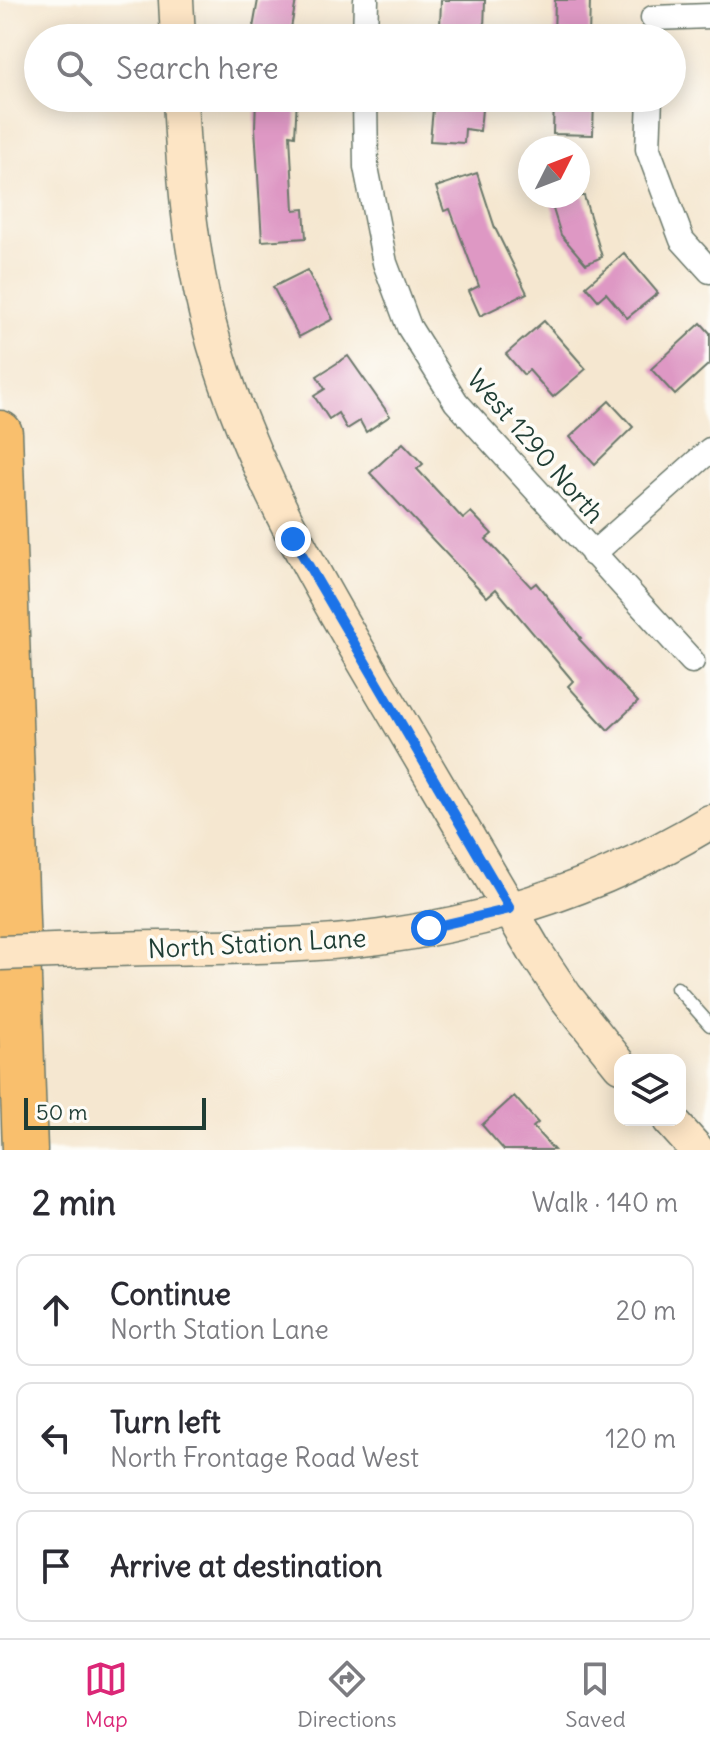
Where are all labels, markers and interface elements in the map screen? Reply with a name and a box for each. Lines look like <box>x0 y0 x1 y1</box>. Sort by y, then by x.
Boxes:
search box <box>24 24 686 112</box>
icon: search <box>52 46 96 90</box>
text: Search here <box>116 49 279 87</box>
north arrow <box>518 136 590 208</box>
street label: West 1290 North <box>460 362 612 530</box>
route end <box>275 521 311 557</box>
route start <box>411 910 447 946</box>
street label: North Station Lane <box>147 921 367 965</box>
map controls <box>614 1054 686 1126</box>
button: layers <box>614 1054 686 1126</box>
scale bar <box>24 1094 206 1130</box>
text: 50 m <box>36 1098 88 1126</box>
text: 2 min <box>32 1181 116 1224</box>
text: Walk · 140 m <box>532 1186 678 1219</box>
text: Continue <box>110 1275 231 1313</box>
icon: ahead <box>34 1288 78 1332</box>
text: 20 m <box>616 1294 676 1327</box>
text: North Station Lane <box>110 1313 329 1346</box>
text: Turn left <box>110 1403 221 1441</box>
icon: left <box>34 1416 78 1460</box>
text: 120 m <box>605 1422 676 1455</box>
text: North Frontage Road West <box>110 1441 419 1474</box>
icon: arrive <box>34 1544 78 1588</box>
text: Arrive at destination <box>110 1547 382 1585</box>
tab: Map <box>84 1657 128 1733</box>
tab: Directions <box>297 1657 397 1733</box>
tab: Saved <box>565 1657 626 1733</box>

